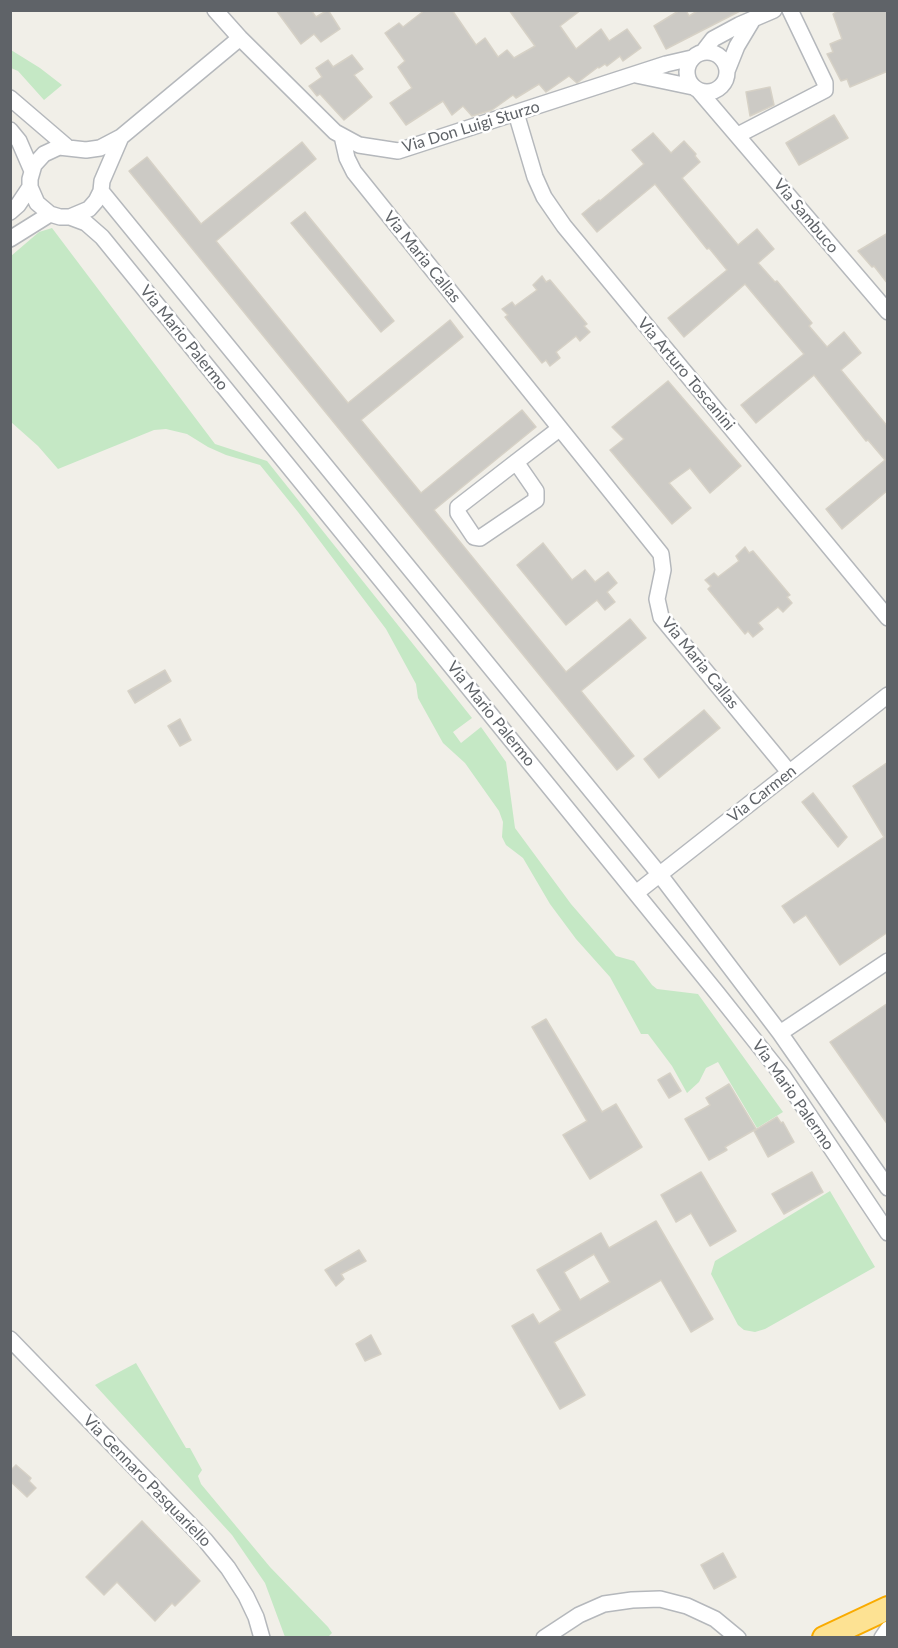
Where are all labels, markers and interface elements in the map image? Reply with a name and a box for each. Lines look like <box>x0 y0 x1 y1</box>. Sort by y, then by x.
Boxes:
street label: Via Don Luigi Sturzo <box>400 97 542 157</box>
street label: Via Sambuco <box>769 175 843 257</box>
street label: Via Maria Callas <box>379 207 465 307</box>
street label: Via Mario Palermo <box>136 282 232 394</box>
street label: Via Arturo Toscanini <box>633 314 739 434</box>
street label: Via Maria Callas <box>657 613 743 713</box>
street label: Via Mario Palermo <box>443 658 539 770</box>
street label: Via Carmen <box>724 761 800 827</box>
street label: Via Mario Palermo <box>748 1036 838 1154</box>
street label: Via Gennaro Pasquariello <box>79 1411 215 1551</box>

